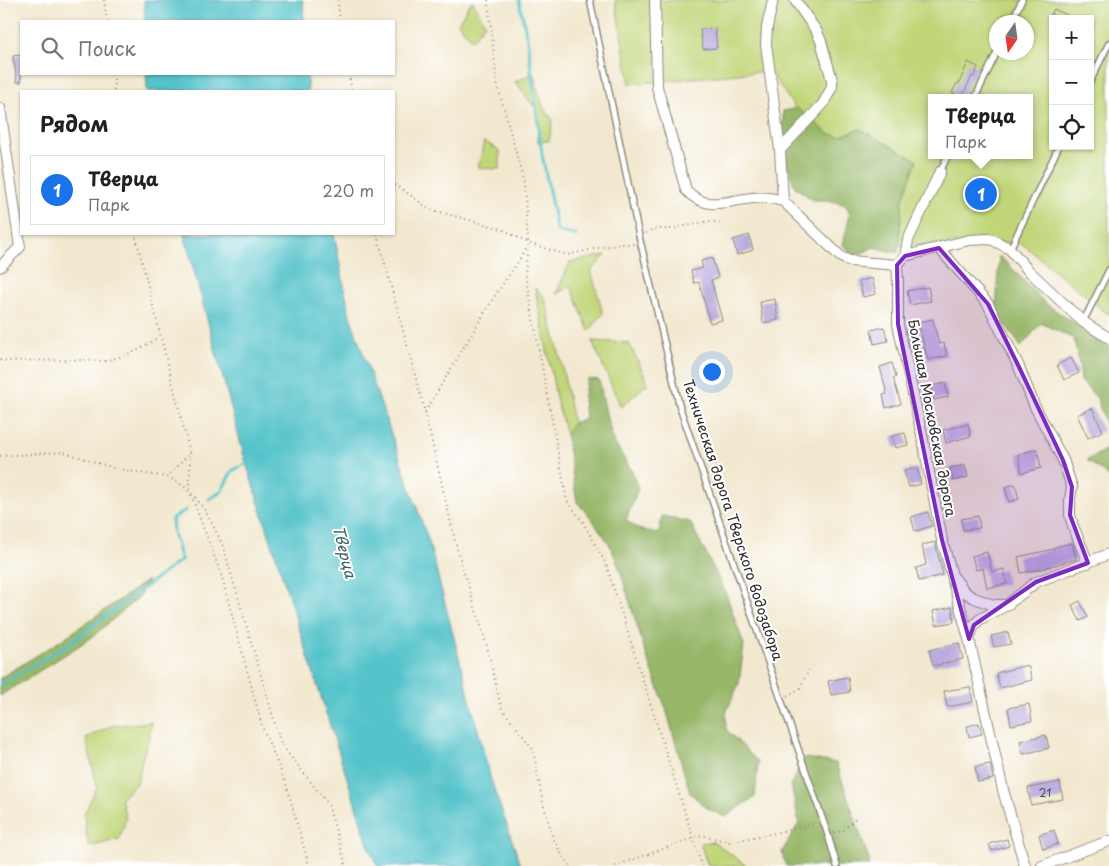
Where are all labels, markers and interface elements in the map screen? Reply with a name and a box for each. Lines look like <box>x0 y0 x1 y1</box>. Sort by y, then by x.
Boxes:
north arrow <box>989 15 1034 60</box>
map controls <box>1049 15 1094 150</box>
button: + <box>1049 15 1094 60</box>
search box <box>20 20 395 75</box>
icon: search <box>38 34 66 62</box>
text: Поиск <box>78 34 136 62</box>
button: − <box>1049 60 1094 105</box>
popup <box>928 94 1033 159</box>
text: Тверца <box>945 101 1016 129</box>
button: locate <box>1049 105 1094 150</box>
text: Рядом <box>40 107 108 139</box>
text: Парк <box>945 129 986 153</box>
text: Тверца <box>88 164 159 192</box>
pin: 1 <box>965 175 997 213</box>
text: 1 <box>53 178 61 202</box>
text: 220 m <box>323 178 374 202</box>
text: Парк <box>88 192 129 216</box>
street label: Большая Московская дорога <box>903 317 962 519</box>
your location <box>699 359 725 385</box>
street label: Техническая дорога Тверского водозабора <box>678 376 789 663</box>
water label: Тверца <box>328 523 363 581</box>
house number: 21 <box>1039 784 1051 801</box>

